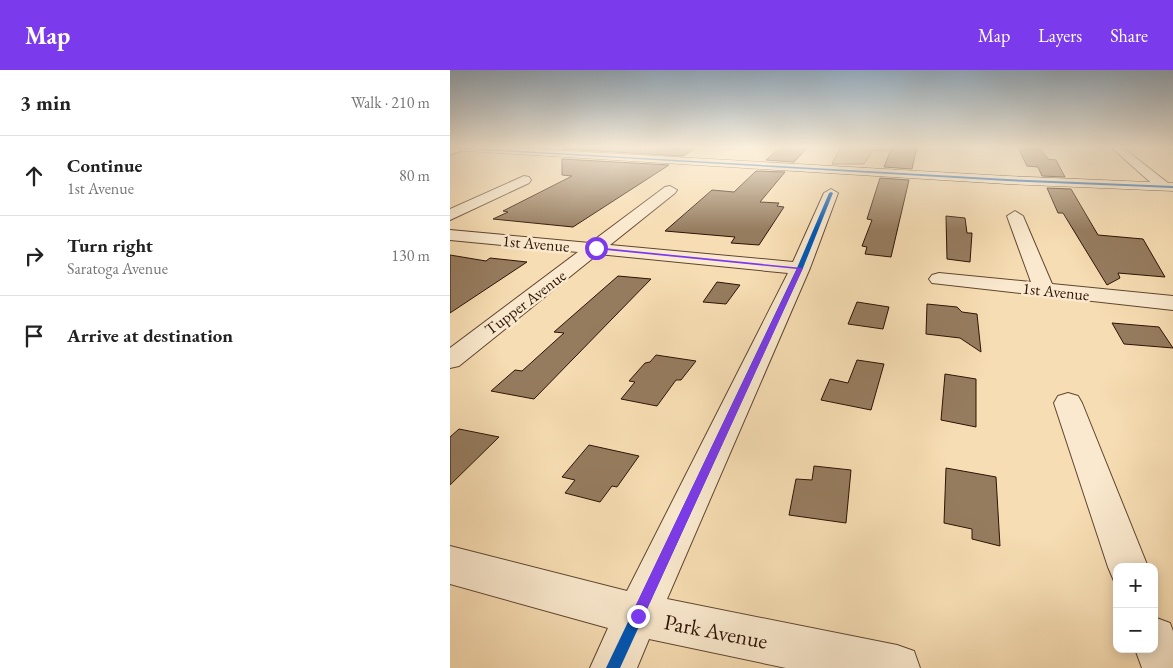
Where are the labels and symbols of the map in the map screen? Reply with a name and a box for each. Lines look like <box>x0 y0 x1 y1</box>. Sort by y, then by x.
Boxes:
street label: 1st Avenue <box>502 230 570 257</box>
route start <box>585 237 608 260</box>
street label: Tupper Avenue <box>480 265 570 340</box>
street label: 1st Avenue <box>1022 278 1090 305</box>
route end <box>627 605 650 628</box>
street label: Park Avenue <box>662 607 771 656</box>

